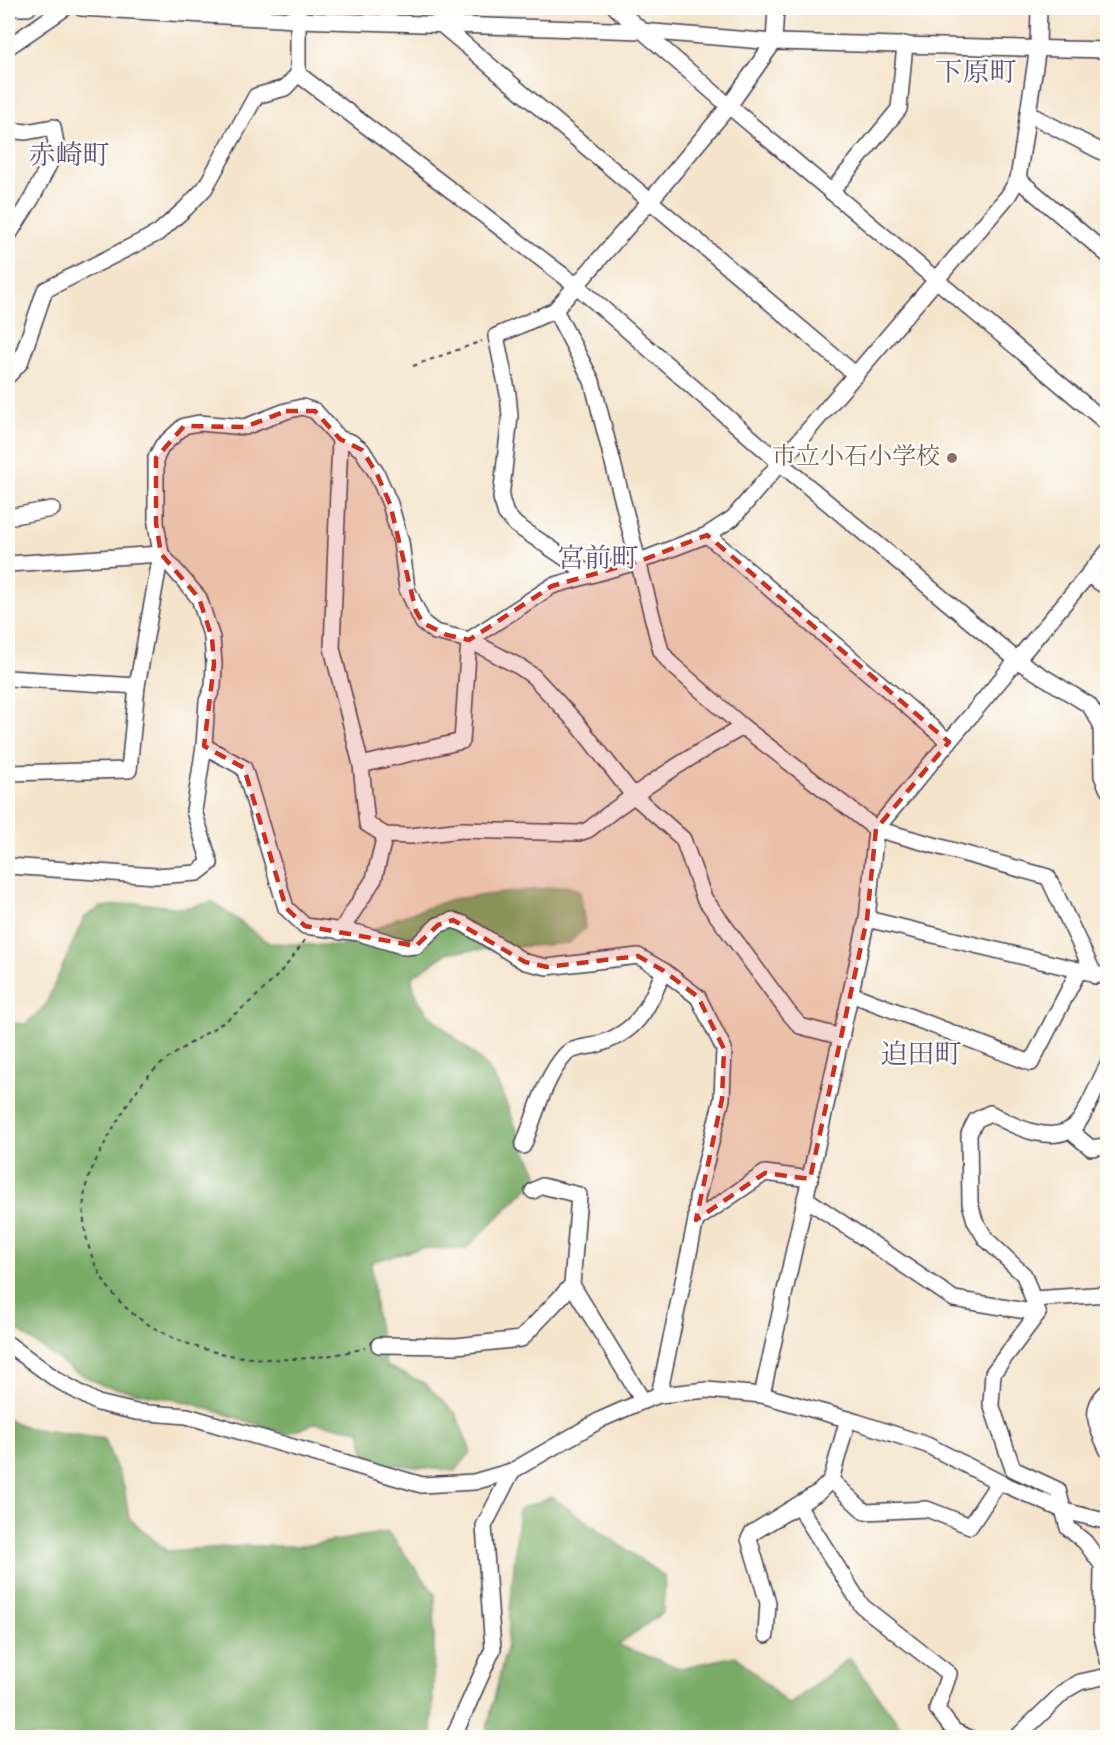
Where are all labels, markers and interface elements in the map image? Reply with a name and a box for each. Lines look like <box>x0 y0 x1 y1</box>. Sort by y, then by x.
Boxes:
district label: 下原町 <box>936 55 1017 94</box>
district label: 赤崎町 <box>29 138 110 177</box>
place label: 市立小石小学校 <box>772 441 940 475</box>
marker: 市立小石小学校 <box>945 451 959 465</box>
district label: 宮前町 <box>558 541 639 580</box>
district label: 迫田町 <box>881 1037 962 1076</box>

